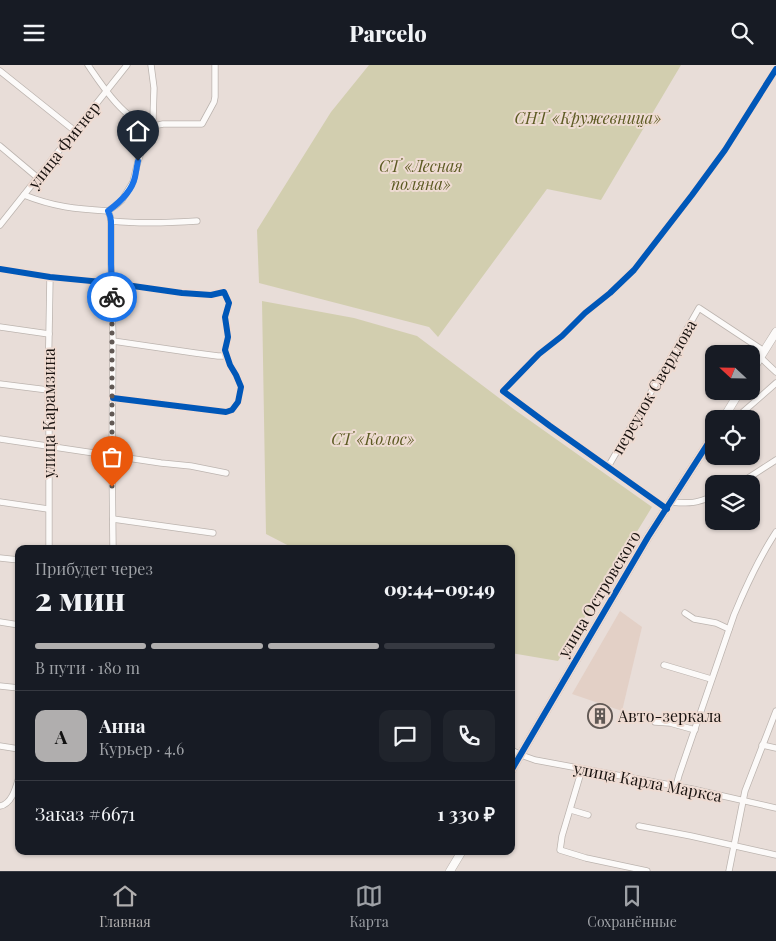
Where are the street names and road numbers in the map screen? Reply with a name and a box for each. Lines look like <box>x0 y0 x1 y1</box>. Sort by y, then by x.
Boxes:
street label: улица Фигнер <box>22 97 104 193</box>
street label: переулок Свердлова <box>606 316 701 458</box>
street label: улица Карамзина <box>38 348 59 479</box>
street label: улица Островского <box>552 526 645 662</box>
street label: улица Карла Маркса <box>571 757 724 806</box>

